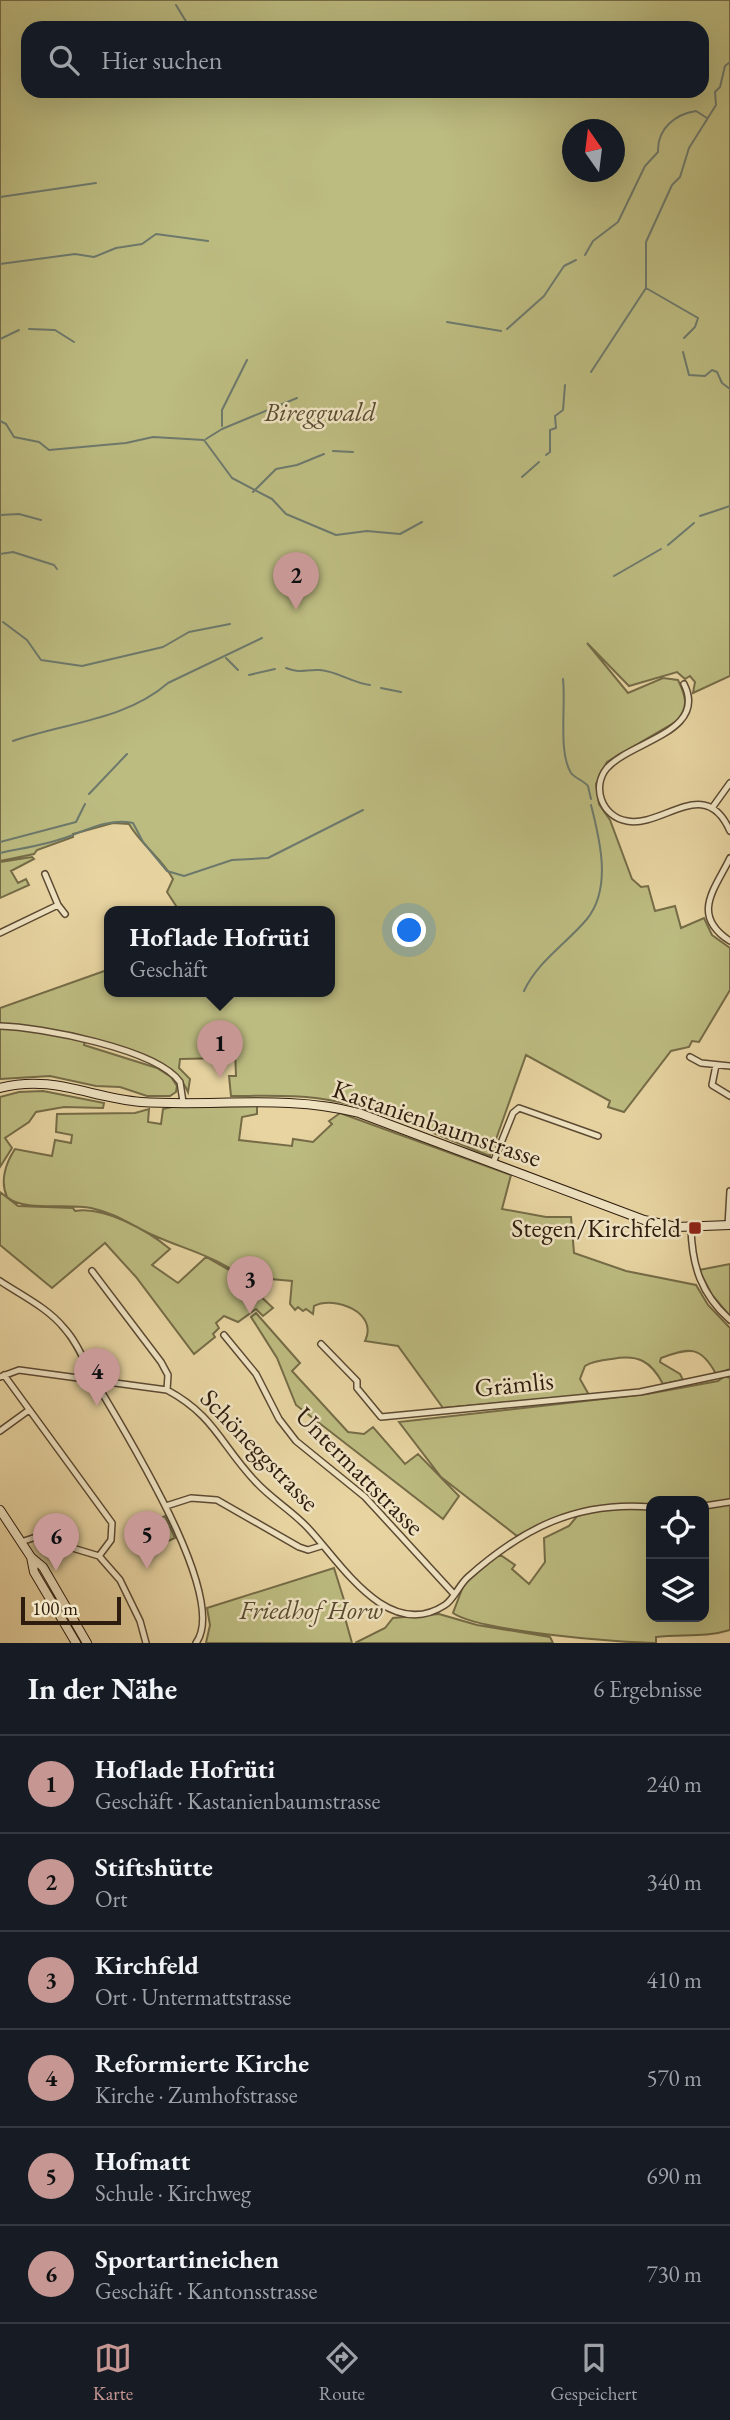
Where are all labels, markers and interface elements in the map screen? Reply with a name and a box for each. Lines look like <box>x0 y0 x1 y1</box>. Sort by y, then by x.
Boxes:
search box <box>21 21 709 98</box>
icon: search <box>45 41 83 79</box>
text: Hier suchen <box>101 43 222 77</box>
north arrow <box>562 119 625 182</box>
park label: Bireggwald <box>263 395 376 429</box>
pin: 2 <box>273 552 319 610</box>
popup <box>104 906 335 997</box>
your location <box>392 913 426 947</box>
text: Hoflade Hofrüti <box>129 920 310 954</box>
text: Geschäft <box>129 954 208 984</box>
pin: 1 <box>197 1020 243 1078</box>
street label: Kastanienbaumstrasse <box>328 1071 546 1175</box>
place label: Stegen/Kirchfeld <box>511 1211 682 1245</box>
marker: Stegen/Kirchfeld <box>687 1220 703 1236</box>
pin: 3 <box>227 1256 273 1314</box>
pin: 4 <box>74 1348 120 1406</box>
street label: Grämlis <box>473 1363 555 1405</box>
street label: Schöneggstrasse <box>193 1381 327 1519</box>
street label: Untermattstrasse <box>288 1399 432 1543</box>
map controls <box>646 1496 709 1622</box>
button: locate <box>646 1496 709 1559</box>
pin: 5 <box>124 1511 170 1569</box>
pin: 6 <box>33 1513 79 1571</box>
button: layers <box>646 1559 709 1622</box>
park label: Friedhof Horw <box>238 1593 383 1627</box>
scale bar <box>21 1594 121 1626</box>
text: 100 m <box>32 1596 78 1621</box>
text: In der Nähe <box>28 1669 177 1708</box>
text: 6 Ergebnisse <box>593 1674 702 1704</box>
text: Hoflade Hofrüti <box>95 1752 275 1786</box>
text: 1 <box>45 1769 57 1799</box>
text: 240 m <box>646 1769 702 1799</box>
text: Geschäft · Kastanienbaumstrasse <box>95 1786 380 1816</box>
text: Stiftshütte <box>95 1850 213 1884</box>
text: 2 <box>45 1867 57 1897</box>
text: 340 m <box>646 1867 702 1897</box>
text: Ort <box>95 1884 127 1914</box>
text: Kirchfeld <box>95 1948 199 1982</box>
text: 3 <box>45 1965 57 1995</box>
text: 410 m <box>646 1965 702 1995</box>
text: Ort · Untermattstrasse <box>95 1982 291 2012</box>
text: Reformierte Kirche <box>95 2046 309 2080</box>
text: 4 <box>45 2063 57 2093</box>
text: 570 m <box>646 2063 702 2093</box>
text: Kirche · Zumhofstrasse <box>95 2080 298 2110</box>
text: Hofmatt <box>95 2144 190 2178</box>
text: 5 <box>45 2161 57 2191</box>
text: 690 m <box>646 2161 702 2191</box>
text: Schule · Kirchweg <box>95 2178 251 2208</box>
text: Sportartineichen <box>95 2242 279 2276</box>
text: 6 <box>45 2259 57 2289</box>
text: 730 m <box>646 2259 702 2289</box>
text: Geschäft · Kantonsstrasse <box>95 2276 317 2306</box>
tab: Karte <box>93 2339 133 2406</box>
tab: Route <box>319 2339 365 2406</box>
tab: Gespeichert <box>551 2339 637 2406</box>

